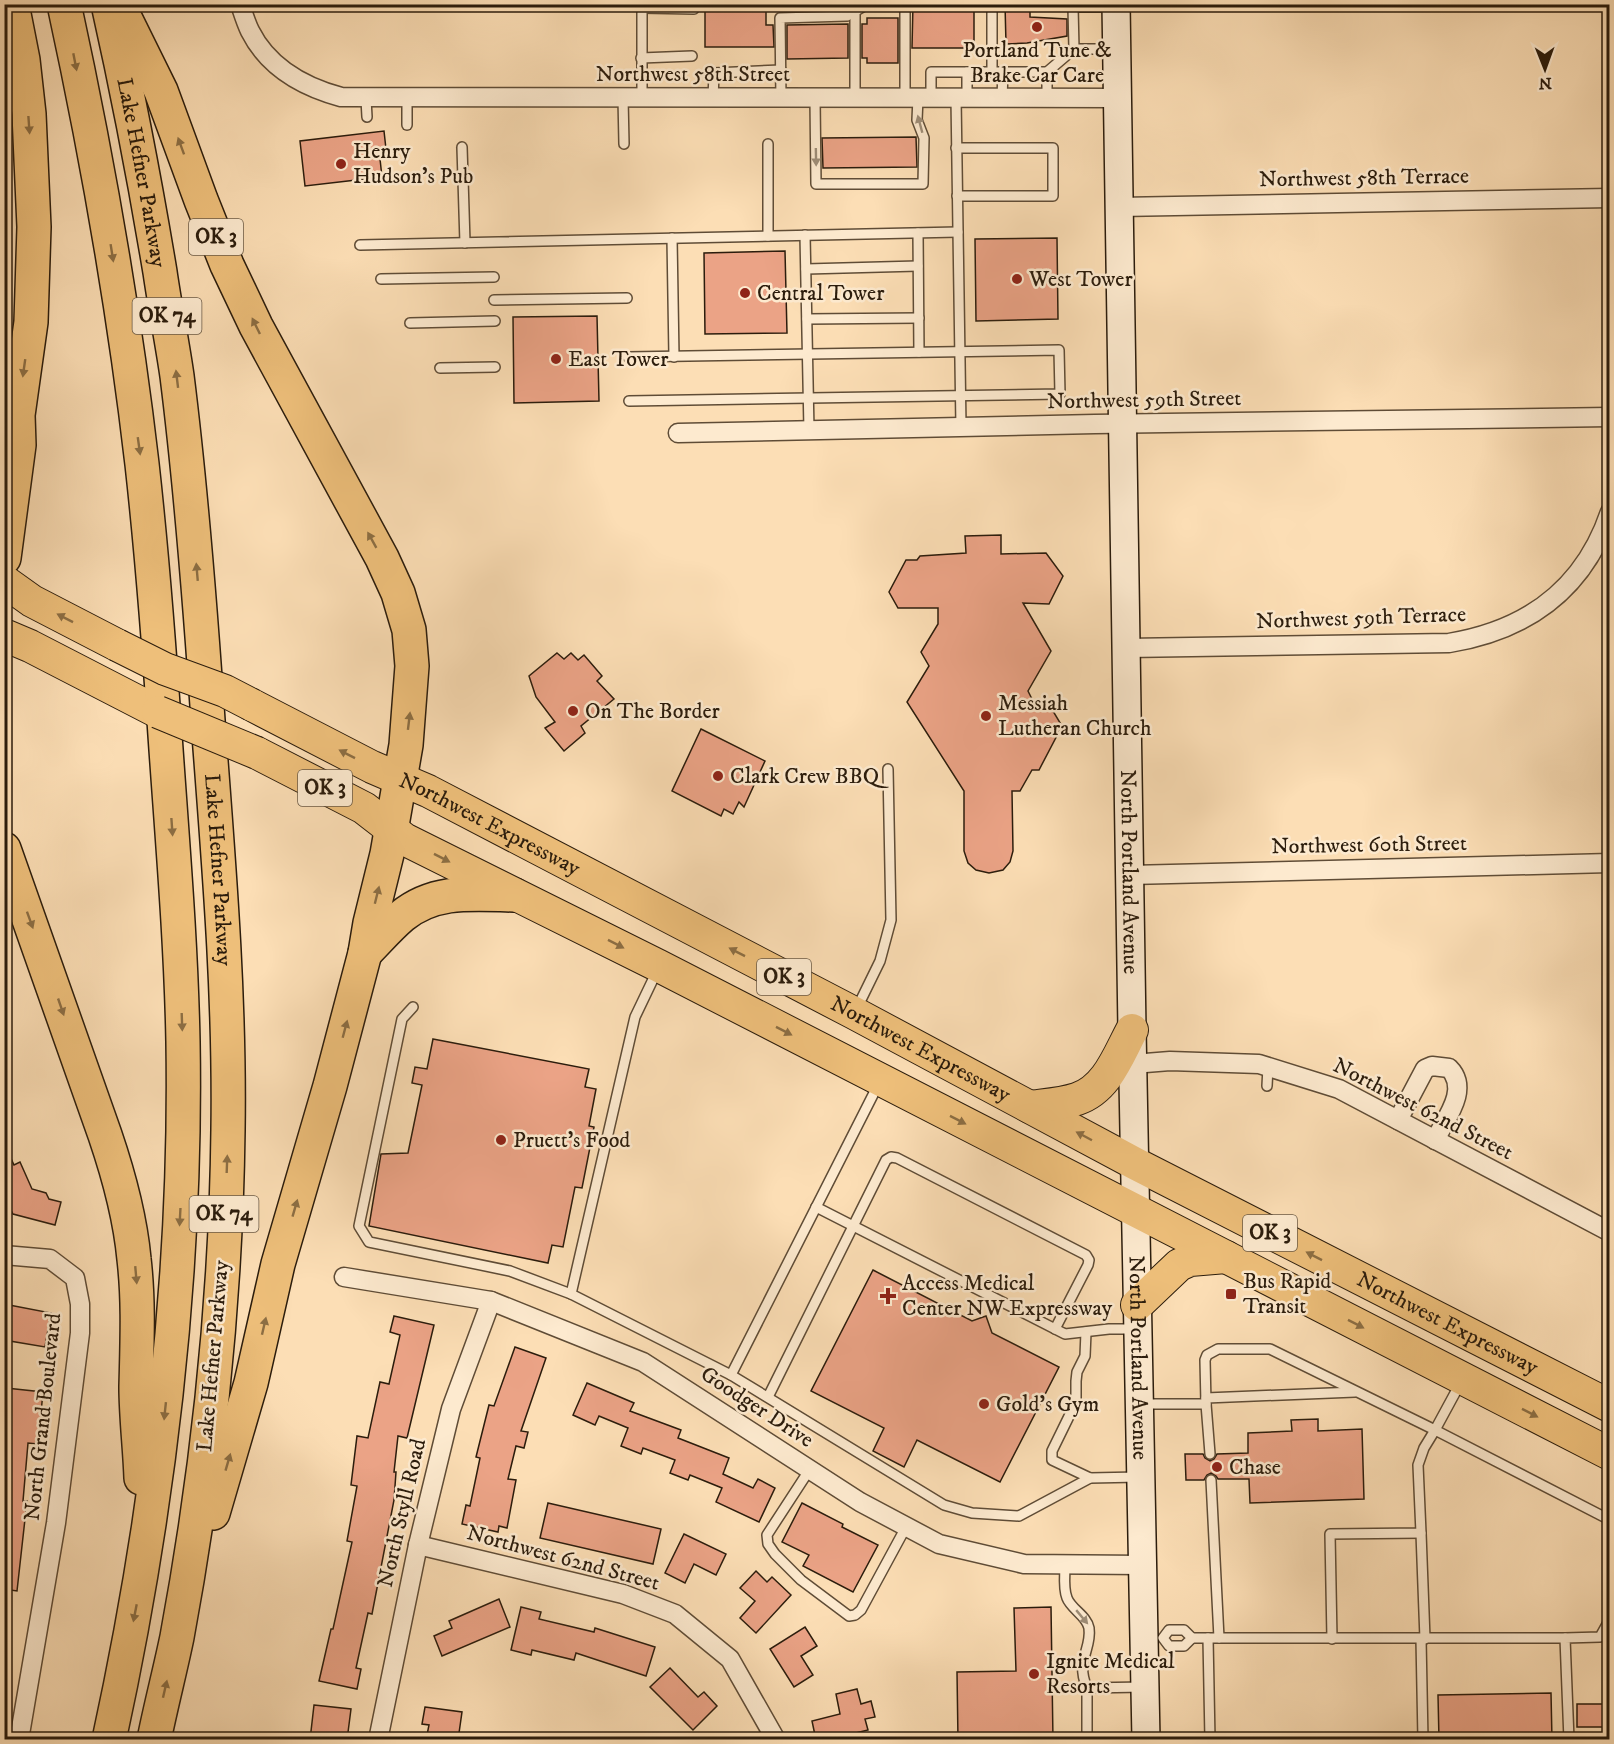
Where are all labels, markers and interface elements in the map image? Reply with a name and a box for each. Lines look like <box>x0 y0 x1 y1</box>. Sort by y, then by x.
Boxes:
marker: Portland Tune & Brake Car Care <box>1030 20 1044 34</box>
place label: Portland Tune & Brake Car Care <box>962 37 1112 89</box>
north arrow <box>1515 39 1575 99</box>
one-way arrow <box>71 53 81 71</box>
street label: Northwest 58th Street <box>596 61 790 88</box>
text: N <box>1539 73 1552 93</box>
street label: Lake Hefner Parkway <box>111 75 173 270</box>
one-way arrow <box>25 115 34 134</box>
one-way arrow <box>915 115 924 133</box>
one-way arrow <box>175 137 185 155</box>
place label: Henry Hudson's Pub <box>353 138 473 190</box>
one-way arrow <box>811 148 821 167</box>
marker: Henry Hudson's Pub <box>334 157 348 171</box>
street label: Northwest 58th Terrace <box>1259 163 1469 193</box>
road number: OK 3 <box>189 219 243 255</box>
one-way arrow <box>108 244 117 263</box>
place label: West Tower <box>1028 266 1133 293</box>
marker: West Tower <box>1010 272 1024 286</box>
place label: Central Tower <box>757 280 885 307</box>
marker: Central Tower <box>738 286 752 300</box>
road number: OK 74 <box>132 298 201 334</box>
one-way arrow <box>251 317 261 334</box>
place label: East Tower <box>568 346 669 373</box>
marker: East Tower <box>549 352 563 366</box>
one-way arrow <box>20 359 29 378</box>
one-way arrow <box>172 369 182 388</box>
street label: Northwest 59th Street <box>1047 385 1241 415</box>
one-way arrow <box>135 437 144 456</box>
one-way arrow <box>367 531 377 548</box>
one-way arrow <box>192 563 202 582</box>
street label: Northwest 59th Terrace <box>1255 601 1467 635</box>
one-way arrow <box>56 613 73 623</box>
place label: Messiah Lutheran Church <box>998 690 1152 742</box>
place label: On The Border <box>585 698 721 725</box>
marker: On The Border <box>566 704 580 718</box>
marker: Messiah Lutheran Church <box>979 709 993 723</box>
one-way arrow <box>404 711 413 730</box>
one-way arrow <box>338 749 355 759</box>
place label: Clark Crew BBQ <box>730 763 889 790</box>
street label: Northwest Expressway <box>395 767 586 882</box>
marker: Clark Crew BBQ <box>711 769 725 783</box>
street label: North Portland Avenue <box>1114 769 1145 974</box>
road number: OK 3 <box>298 770 352 806</box>
street label: Lake Hefner Parkway <box>199 773 238 967</box>
one-way arrow <box>167 818 177 837</box>
street label: Northwest 60th Street <box>1271 830 1467 860</box>
one-way arrow <box>433 853 450 863</box>
one-way arrow <box>372 886 382 904</box>
one-way arrow <box>26 911 35 929</box>
one-way arrow <box>608 940 625 949</box>
one-way arrow <box>728 948 745 957</box>
road number: OK 3 <box>757 959 811 995</box>
street label: Northwest Expressway <box>826 990 1016 1108</box>
one-way arrow <box>56 998 66 1016</box>
one-way arrow <box>178 1012 187 1031</box>
one-way arrow <box>341 1020 350 1038</box>
one-way arrow <box>776 1026 793 1036</box>
street label: Northwest 62nd Street <box>1328 1052 1518 1166</box>
one-way arrow <box>949 1115 966 1124</box>
place label: Pruett's Food <box>513 1127 630 1154</box>
one-way arrow <box>1075 1132 1093 1142</box>
marker: Pruett's Food <box>494 1133 508 1147</box>
one-way arrow <box>222 1154 231 1173</box>
road number: OK 74 <box>190 1196 258 1232</box>
one-way arrow <box>291 1199 300 1217</box>
one-way arrow <box>175 1207 185 1226</box>
road number: OK 3 <box>1243 1215 1297 1251</box>
one-way arrow <box>1306 1251 1323 1261</box>
street label: North Portland Avenue <box>1123 1255 1154 1460</box>
street label: Lake Hefner Parkway <box>191 1259 235 1453</box>
street label: Northwest Expressway <box>1352 1265 1543 1381</box>
one-way arrow <box>131 1266 140 1285</box>
place label: Bus Rapid Transit <box>1243 1268 1331 1320</box>
place label: Access Medical Center NW Expressway <box>902 1270 1113 1322</box>
marker: Access Medical Center NW Expressway <box>879 1287 897 1305</box>
marker: Bus Rapid Transit <box>1224 1287 1238 1301</box>
street label: North Grand Boulevard <box>19 1312 67 1522</box>
one-way arrow <box>260 1316 269 1335</box>
one-way arrow <box>1347 1318 1365 1328</box>
street label: Goodger Drive <box>695 1360 819 1454</box>
place label: Gold's Gym <box>996 1391 1099 1418</box>
marker: Gold's Gym <box>977 1397 991 1411</box>
one-way arrow <box>160 1402 169 1421</box>
one-way arrow <box>1521 1408 1538 1417</box>
street label: North Styll Road <box>372 1436 432 1590</box>
one-way arrow <box>224 1453 233 1471</box>
place label: Chase <box>1229 1454 1281 1481</box>
marker: Chase <box>1210 1460 1224 1474</box>
street label: Northwest 62nd Street <box>464 1519 662 1597</box>
one-way arrow <box>130 1603 139 1622</box>
one-way arrow <box>1075 1609 1088 1624</box>
place label: Ignite Medical Resorts <box>1046 1648 1175 1700</box>
marker: Ignite Medical Resorts <box>1027 1667 1041 1681</box>
one-way arrow <box>161 1680 170 1699</box>

